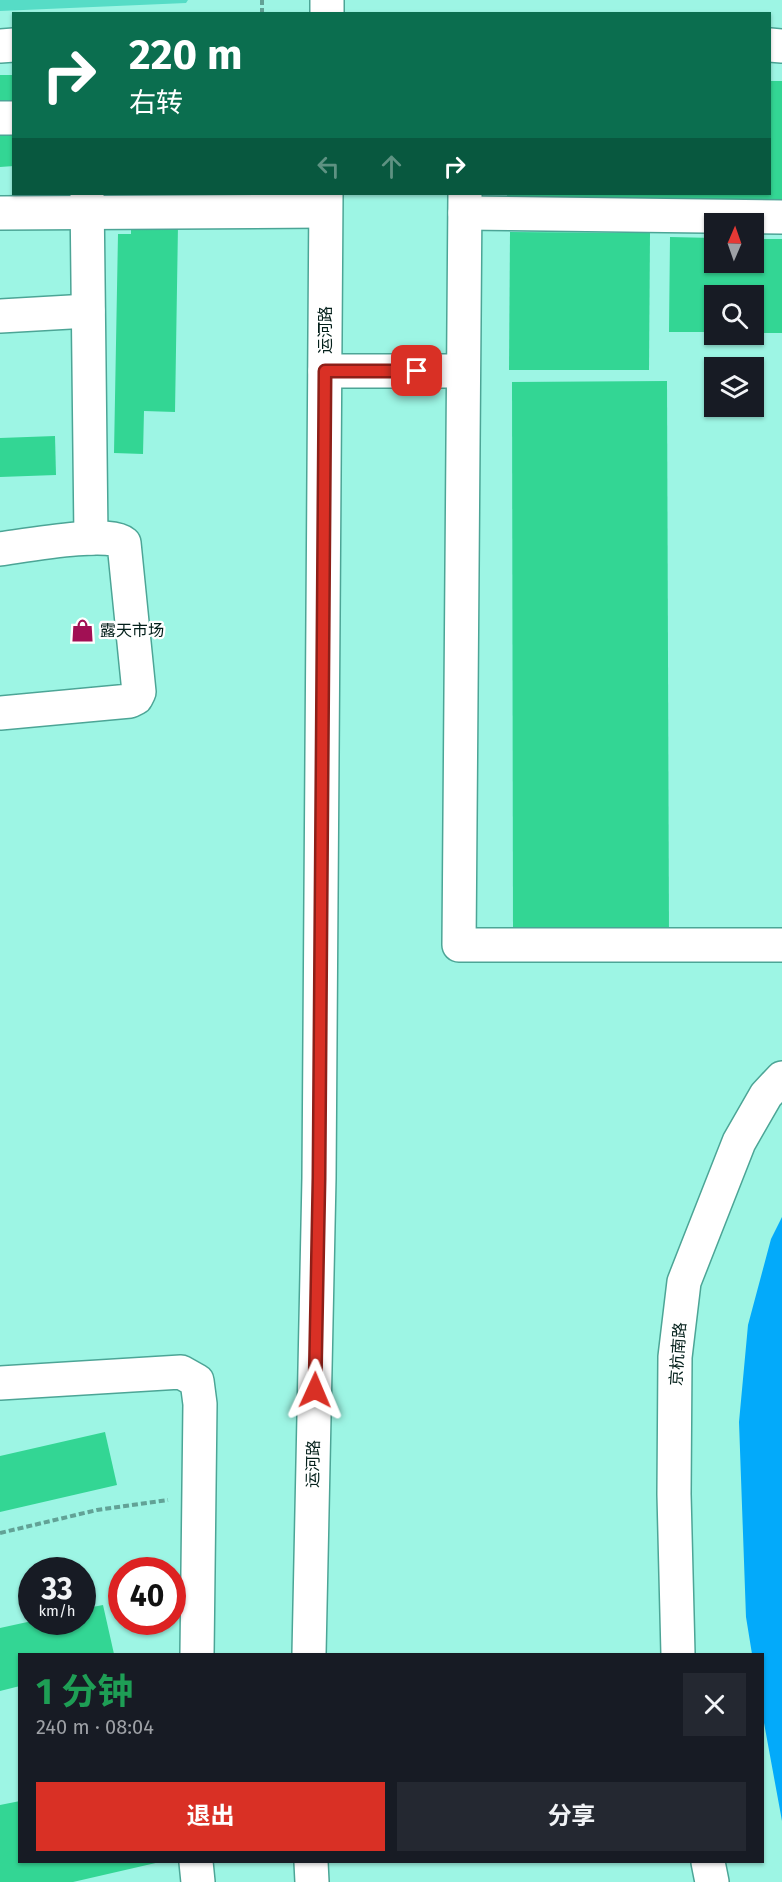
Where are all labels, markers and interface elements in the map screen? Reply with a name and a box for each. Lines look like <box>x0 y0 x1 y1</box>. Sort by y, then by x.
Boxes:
text: 220 m <box>129 30 242 80</box>
icon: right <box>30 36 108 114</box>
text: 右转 <box>129 87 183 119</box>
icon: left <box>312 150 345 183</box>
icon: ahead <box>375 150 408 183</box>
icon: right <box>438 150 471 183</box>
north arrow <box>704 213 764 273</box>
map controls <box>704 213 764 417</box>
button: search <box>704 285 764 345</box>
street label: 运河路 <box>316 306 335 354</box>
pin <box>391 345 442 396</box>
icon: arrive <box>400 354 433 387</box>
button: layers <box>704 357 764 417</box>
shop icon: 露天市场 <box>69 617 95 643</box>
place label: 露天市场 <box>100 621 164 640</box>
street label: 京杭南路 <box>666 1321 690 1387</box>
position arrow <box>283 1358 347 1422</box>
street label: 运河路 <box>303 1440 323 1488</box>
speed limit sign: 40 <box>108 1557 186 1635</box>
text: 33 <box>41 1571 73 1607</box>
text: km/h <box>38 1602 76 1620</box>
text: 1 分钟 <box>36 1670 133 1714</box>
button: close <box>683 1673 746 1736</box>
text: 240 m · 08:04 <box>36 1715 154 1739</box>
button: 退出 <box>36 1782 385 1851</box>
button: 分享 <box>397 1782 746 1851</box>

